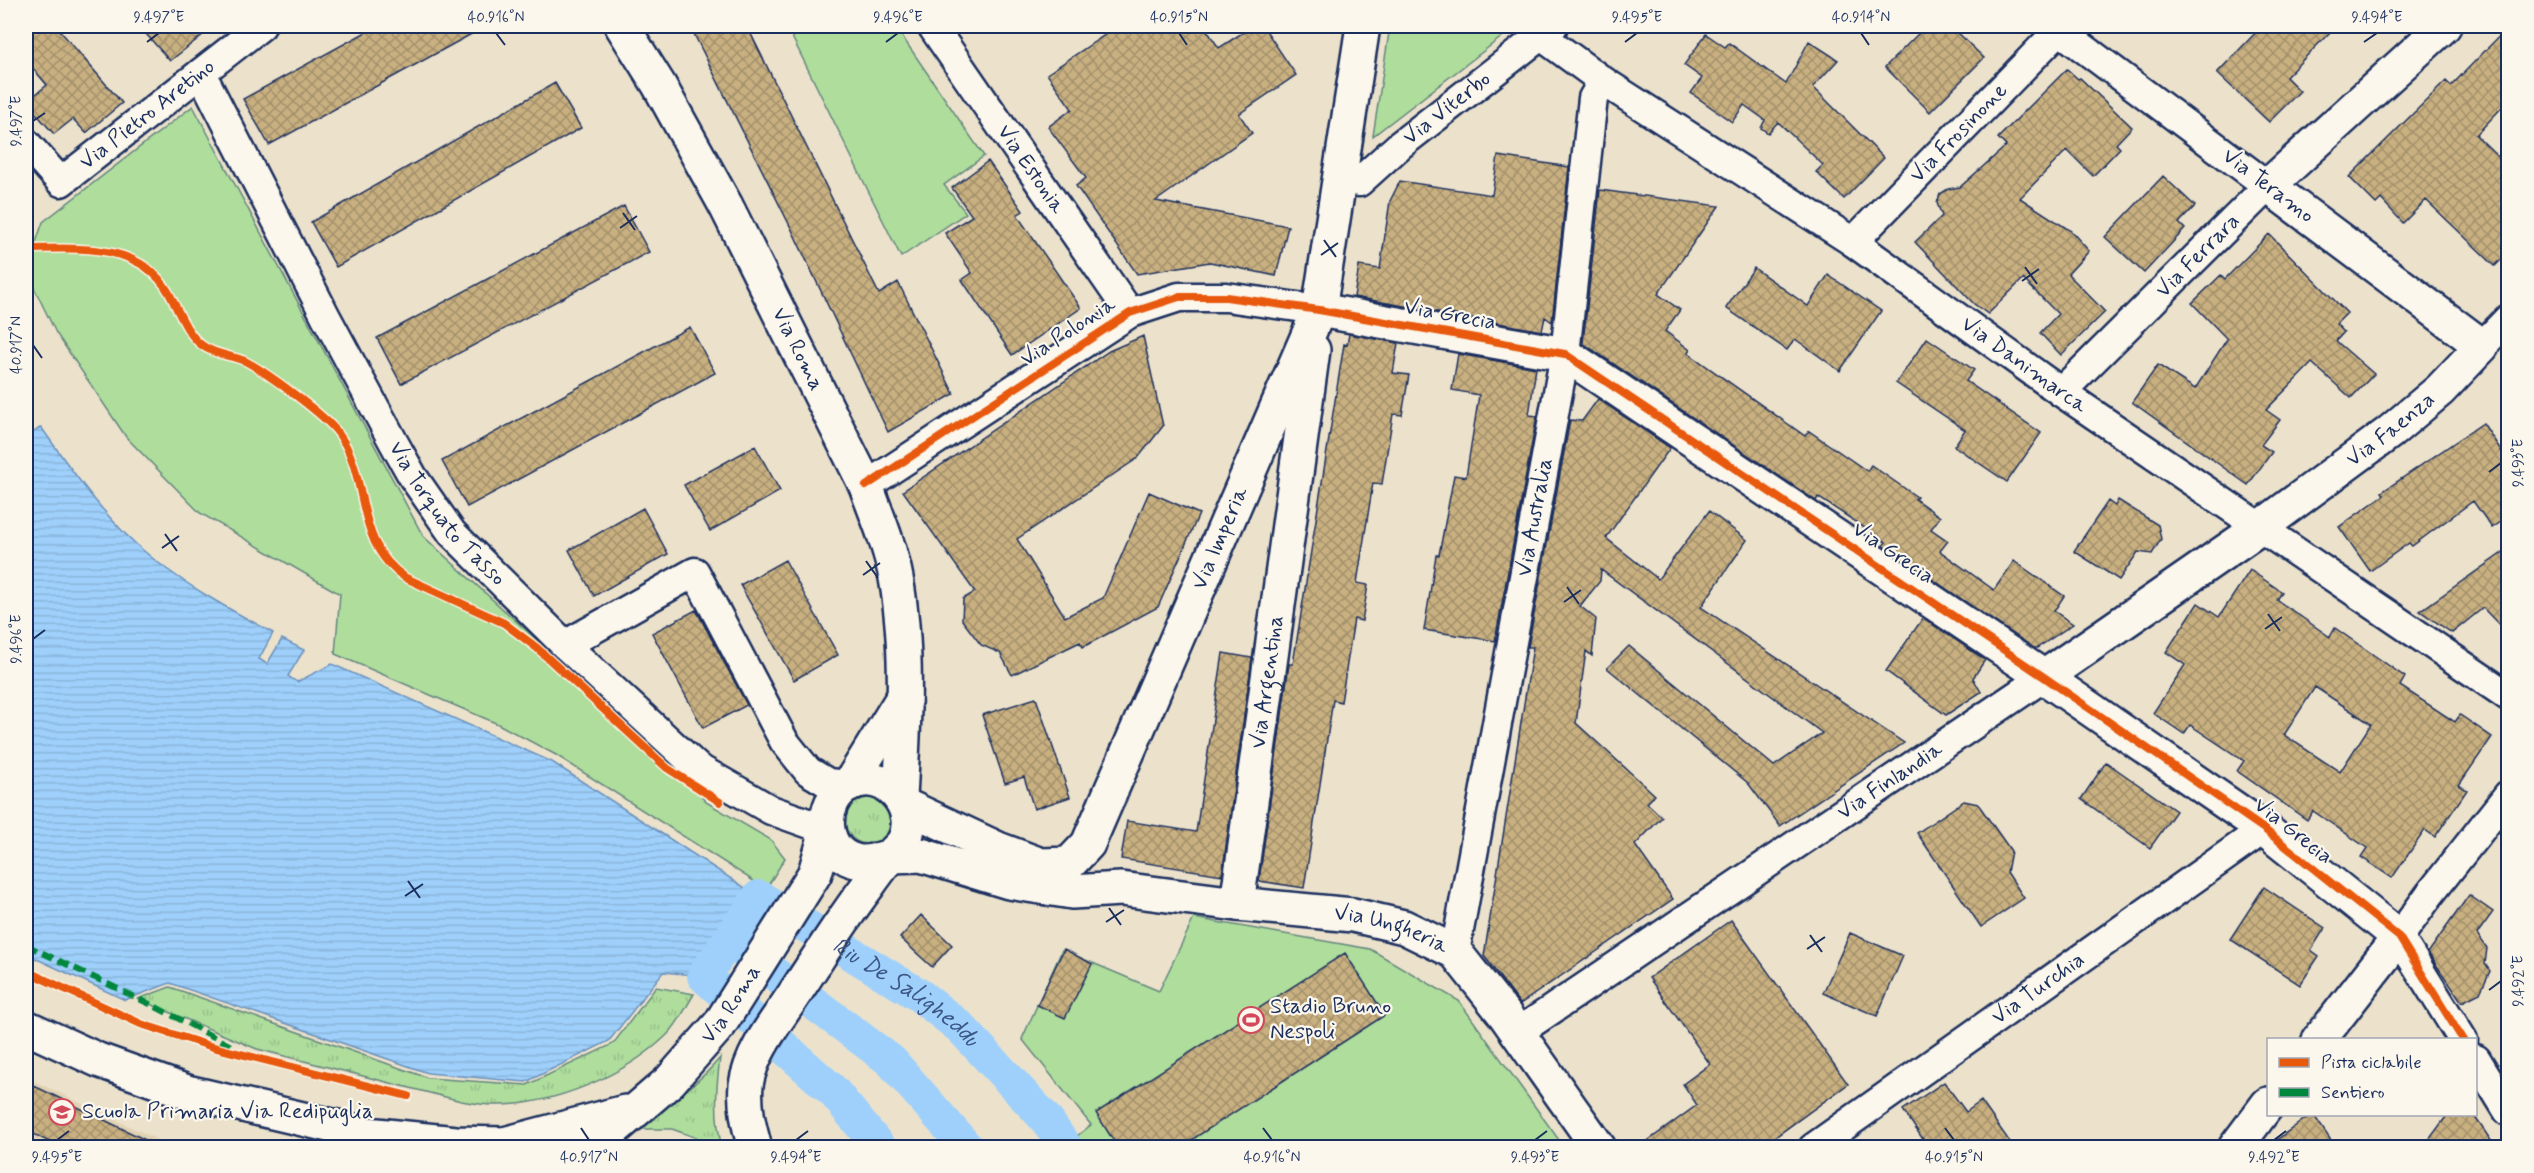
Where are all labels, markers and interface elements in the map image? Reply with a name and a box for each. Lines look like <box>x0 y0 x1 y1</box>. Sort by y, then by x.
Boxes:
text: 9.497°E <box>134 8 185 28</box>
text: 40.916°N <box>468 8 524 28</box>
text: 9.496°E <box>873 8 923 28</box>
text: 40.915°N <box>1150 8 1208 28</box>
text: 9.495°E <box>1612 8 1663 28</box>
text: 40.914°N <box>1832 8 1890 28</box>
text: 9.494°E <box>2351 8 2403 28</box>
street label: Via Pietro Aretino <box>74 53 221 176</box>
street label: Via Viterbo <box>1397 65 1497 152</box>
street label: Via Frosinone <box>1904 77 2014 189</box>
text: 9.497°E <box>7 95 27 146</box>
street label: Via Estonia <box>990 119 1072 220</box>
street label: Via Teramo <box>2216 142 2320 230</box>
street label: Via Ferrara <box>2150 208 2246 304</box>
street label: Via Polonia <box>1015 290 1122 373</box>
street label: Via Grecia <box>1402 293 1498 337</box>
street label: Via Roma <box>765 303 830 395</box>
street label: Via Danimarca <box>1955 310 2093 420</box>
text: 40.917°N <box>7 316 27 374</box>
street label: Via Faenza <box>2341 386 2441 474</box>
street label: Via Torquato Tasso <box>382 436 512 592</box>
text: 9.493°E <box>2509 439 2529 487</box>
street label: Via Australia <box>1510 456 1560 579</box>
street label: Via Imperia <box>1186 482 1255 594</box>
street label: Via Grecia <box>1847 515 1939 591</box>
text: 9.496°E <box>7 614 27 664</box>
street label: Via Argentina <box>1244 614 1290 751</box>
street label: Via Finlandia <box>1832 735 1949 827</box>
street label: Via Grecia <box>2248 791 2338 871</box>
street label: Via Ungheria <box>1333 899 1453 961</box>
water label: Riu De Saligheddu <box>827 930 987 1055</box>
street label: Via Turchia <box>1986 946 2090 1031</box>
text: 9.492°E <box>2509 955 2529 1007</box>
street label: Via Roma <box>695 960 768 1050</box>
place label: Stadio Bruno Nespoli <box>1270 993 1391 1046</box>
sports icon: Stadio Bruno Nespoli <box>1236 1005 1266 1035</box>
legend <box>2267 1038 2477 1116</box>
text: Pista ciclabile <box>2321 1051 2422 1075</box>
text: Sentiero <box>2321 1081 2385 1105</box>
school or university icon: Scuola Primaria Via Redipuglia <box>47 1097 77 1127</box>
place label: Scuola Primaria Via Redipuglia <box>82 1098 373 1127</box>
text: 9.495°E <box>32 1148 83 1168</box>
text: 40.917°N <box>560 1148 618 1168</box>
text: 9.494°E <box>770 1148 822 1168</box>
text: 40.916°N <box>1244 1148 1300 1168</box>
text: 9.493°E <box>1511 1148 1559 1168</box>
text: 40.915°N <box>1925 1148 1983 1168</box>
text: 9.492°E <box>2248 1148 2300 1168</box>

